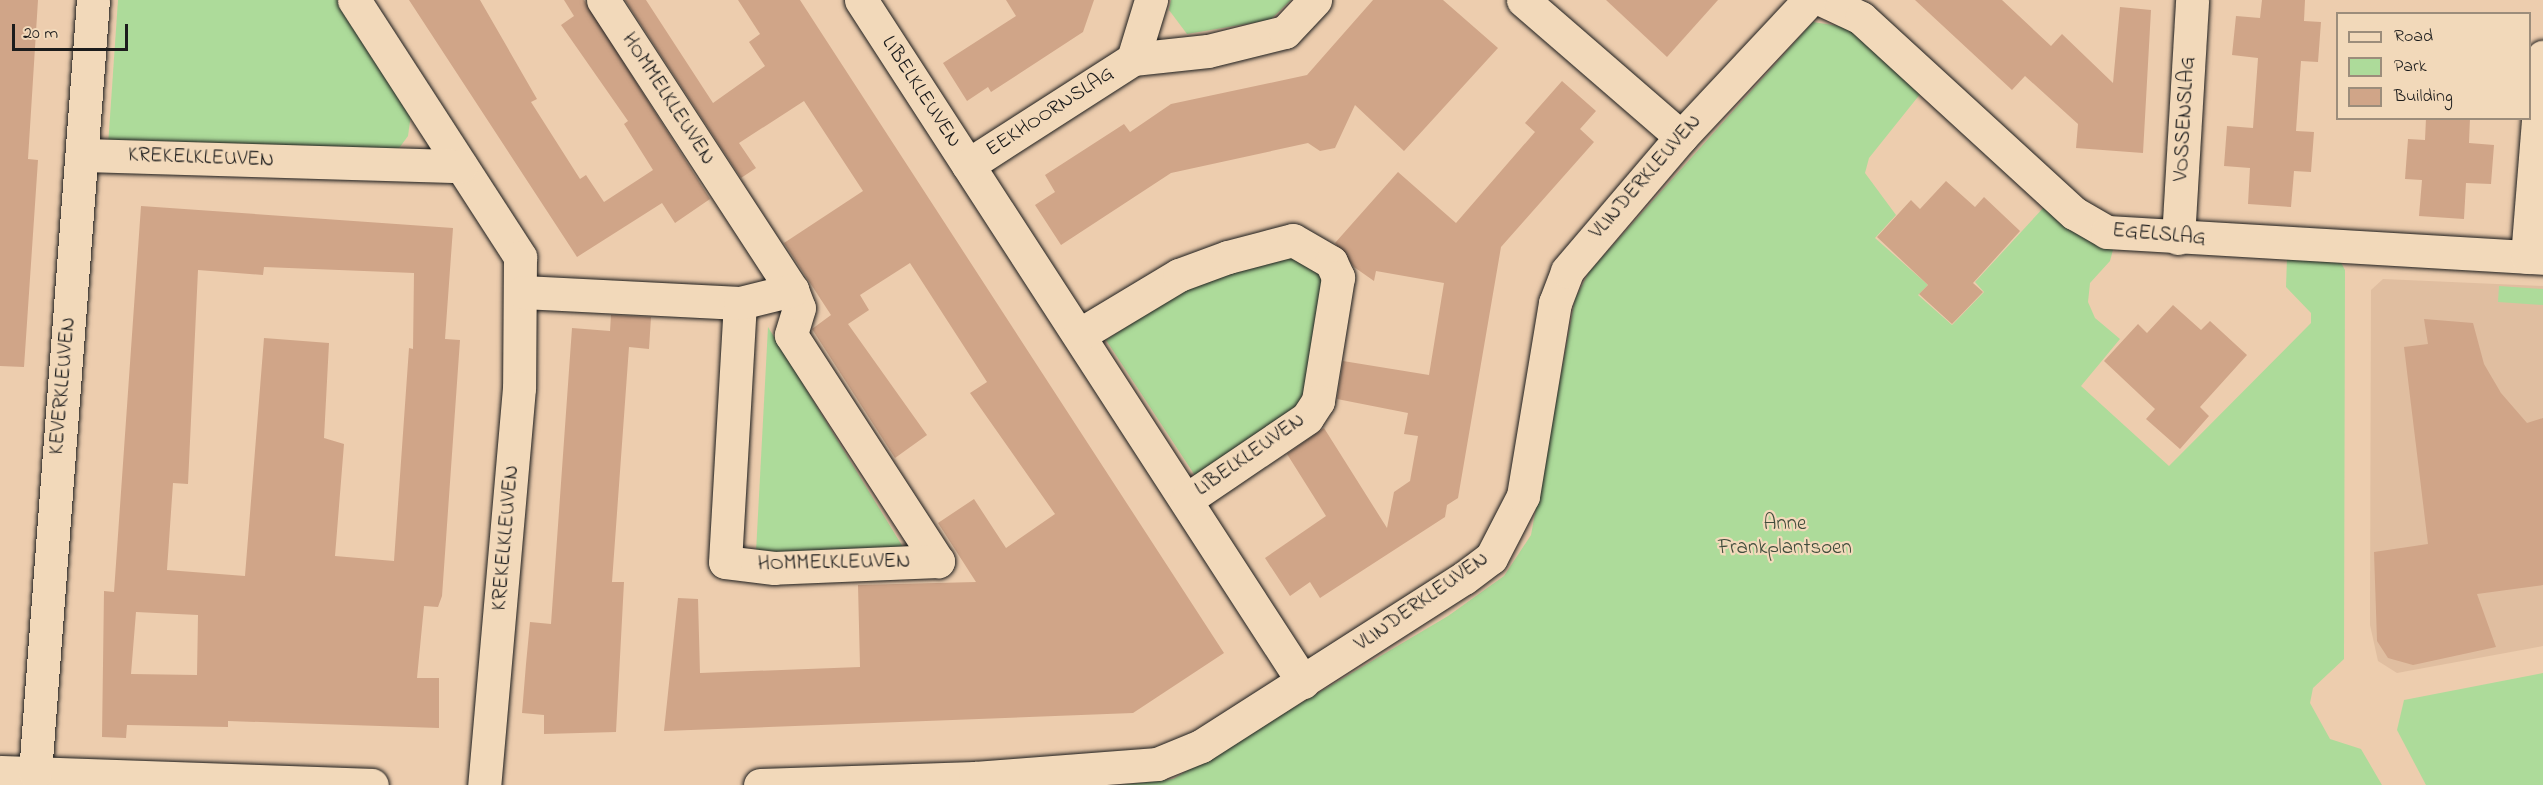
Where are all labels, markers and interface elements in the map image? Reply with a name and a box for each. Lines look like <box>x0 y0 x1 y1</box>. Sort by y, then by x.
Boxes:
scale bar <box>15 12 130 50</box>
legend <box>2336 12 2531 120</box>
text: 20 m <box>23 21 58 47</box>
text: Road <box>2394 24 2433 50</box>
street label: HOMMELKLEUVEN <box>616 28 720 170</box>
street label: LIBELKLEUVEN <box>876 31 966 153</box>
text: Park <box>2394 54 2427 80</box>
street label: VOSSENSLAG <box>2169 56 2201 182</box>
street label: EEKHOORNSLAG <box>981 61 1119 163</box>
text: Building <box>2394 84 2453 110</box>
street label: VLINDERKLEUVEN <box>1585 109 1707 245</box>
street label: KREKELKLEUVEN <box>128 143 274 173</box>
street label: EGELSLAG <box>2111 218 2207 252</box>
street label: KEVERKLEUVEN <box>44 316 82 456</box>
street label: LIBELKLEUVEN <box>1190 408 1310 502</box>
street label: KREKELKLEUVEN <box>487 464 525 612</box>
park label: Anne Frankplantsoen <box>1718 511 1852 561</box>
street label: VLINDERKLEUVEN <box>1350 547 1494 657</box>
street label: HOMMELKLEUVEN <box>757 549 911 577</box>

